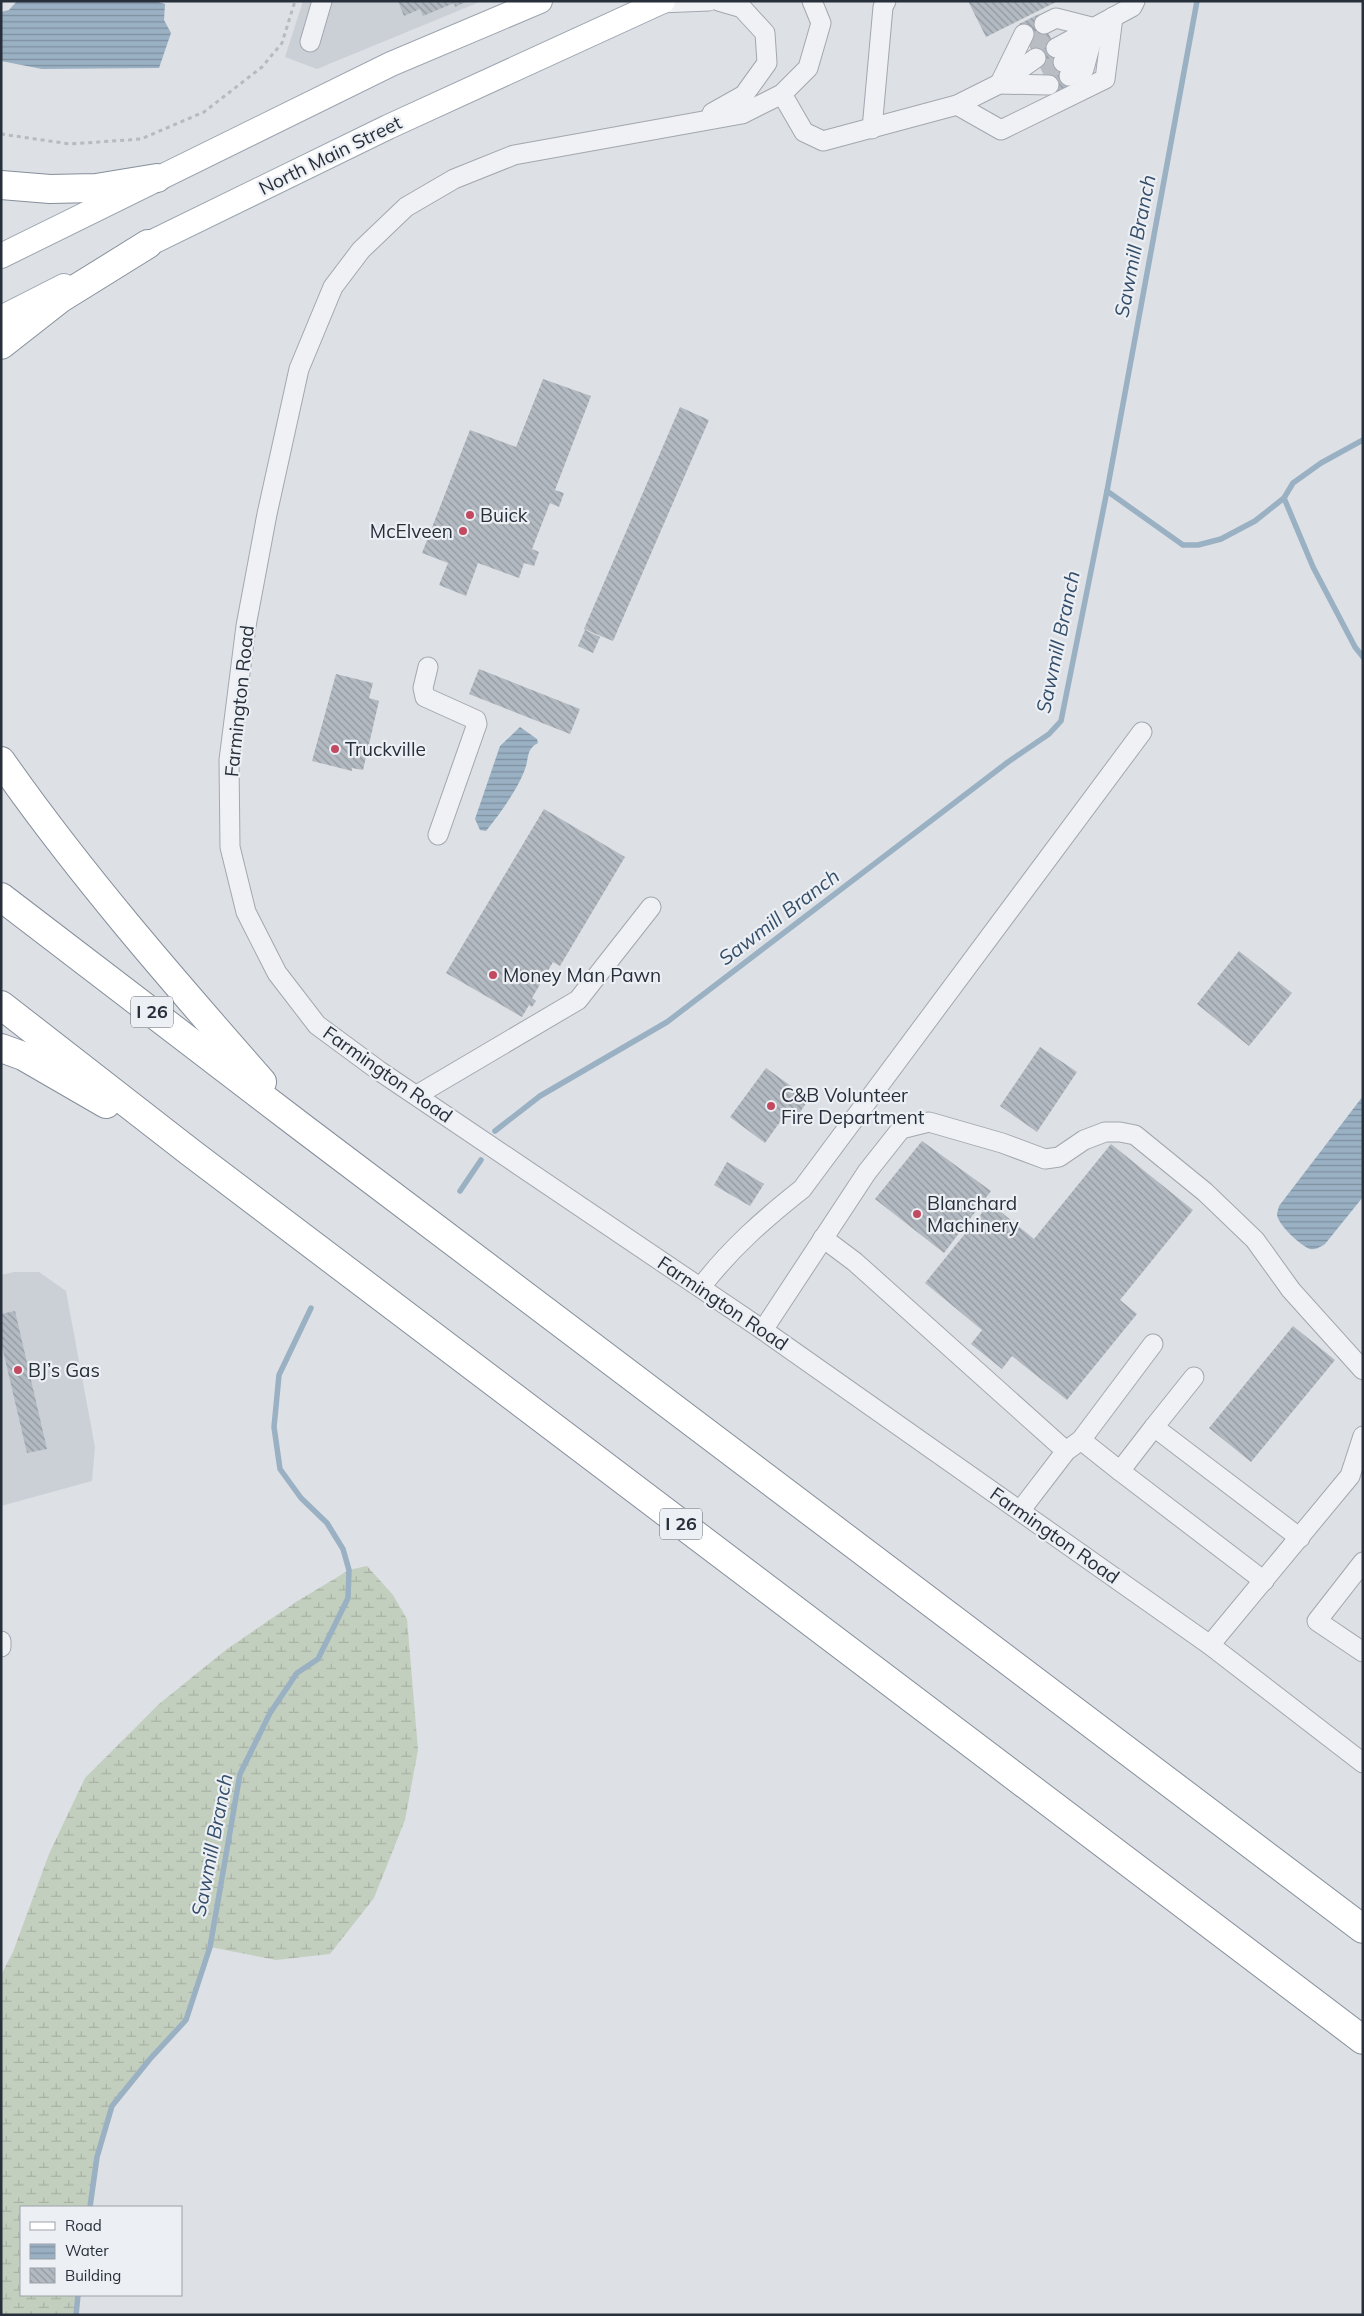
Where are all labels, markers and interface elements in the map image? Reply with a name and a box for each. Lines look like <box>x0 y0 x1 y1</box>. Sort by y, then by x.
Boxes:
street label: North Main Street <box>255 110 406 200</box>
water label: Sawmill Branch <box>1108 172 1161 319</box>
place label: Buick <box>480 503 528 527</box>
marker: Buick <box>464 509 476 521</box>
place label: McElveen <box>370 519 453 543</box>
marker: McElveen <box>457 525 469 537</box>
water label: Sawmill Branch <box>1030 568 1085 715</box>
street label: Farmington Road <box>219 624 259 778</box>
place label: Truckville <box>345 737 426 761</box>
marker: Truckville <box>329 743 341 755</box>
water label: Sawmill Branch <box>713 863 844 970</box>
place label: Money Man Pawn <box>503 963 661 987</box>
marker: Money Man Pawn <box>487 969 499 981</box>
road number: I 26 <box>131 996 173 1028</box>
street label: Farmington Road <box>319 1020 457 1128</box>
place label: C&B Volunteer Fire Department <box>781 1083 925 1129</box>
marker: C&B Volunteer Fire Department <box>765 1100 777 1112</box>
place label: Blanchard Machinery <box>927 1191 1019 1237</box>
marker: Blanchard Machinery <box>911 1208 923 1220</box>
street label: Farmington Road <box>653 1250 793 1356</box>
place label: BJ’s Gas <box>28 1358 100 1382</box>
marker: BJ’s Gas <box>12 1364 24 1376</box>
street label: Farmington Road <box>986 1481 1124 1589</box>
road number: I 26 <box>660 1508 702 1540</box>
water label: Sawmill Branch <box>185 1771 238 1918</box>
legend <box>20 2206 182 2296</box>
text: Road <box>65 2216 102 2235</box>
text: Water <box>65 2241 109 2260</box>
text: Building <box>65 2266 121 2285</box>

